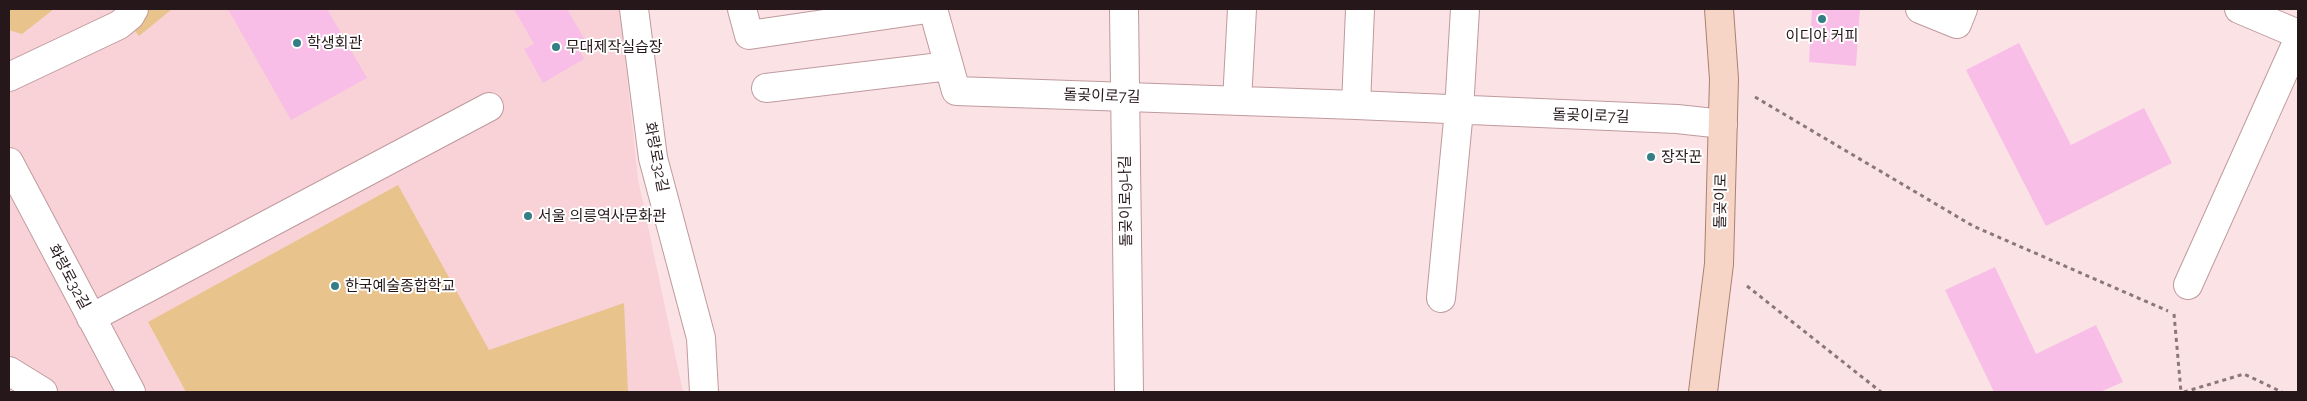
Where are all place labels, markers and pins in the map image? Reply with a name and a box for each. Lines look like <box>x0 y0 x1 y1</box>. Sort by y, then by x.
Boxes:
marker: 이디야 커피 <box>1816 13 1828 25</box>
place label: 이디야 커피 <box>1786 27 1858 45</box>
place label: 학생회관 <box>307 34 362 52</box>
marker: 학생회관 <box>291 37 303 49</box>
place label: 무대제작실습장 <box>566 38 663 56</box>
marker: 무대제작실습장 <box>550 41 562 53</box>
place label: 장작꾼 <box>1661 148 1702 166</box>
marker: 장작꾼 <box>1645 151 1657 163</box>
place label: 서울 의릉역사문화관 <box>538 207 666 225</box>
marker: 서울 의릉역사문화관 <box>522 210 534 222</box>
place label: 한국예술종합학교 <box>345 277 455 295</box>
marker: 한국예술종합학교 <box>329 280 341 292</box>

